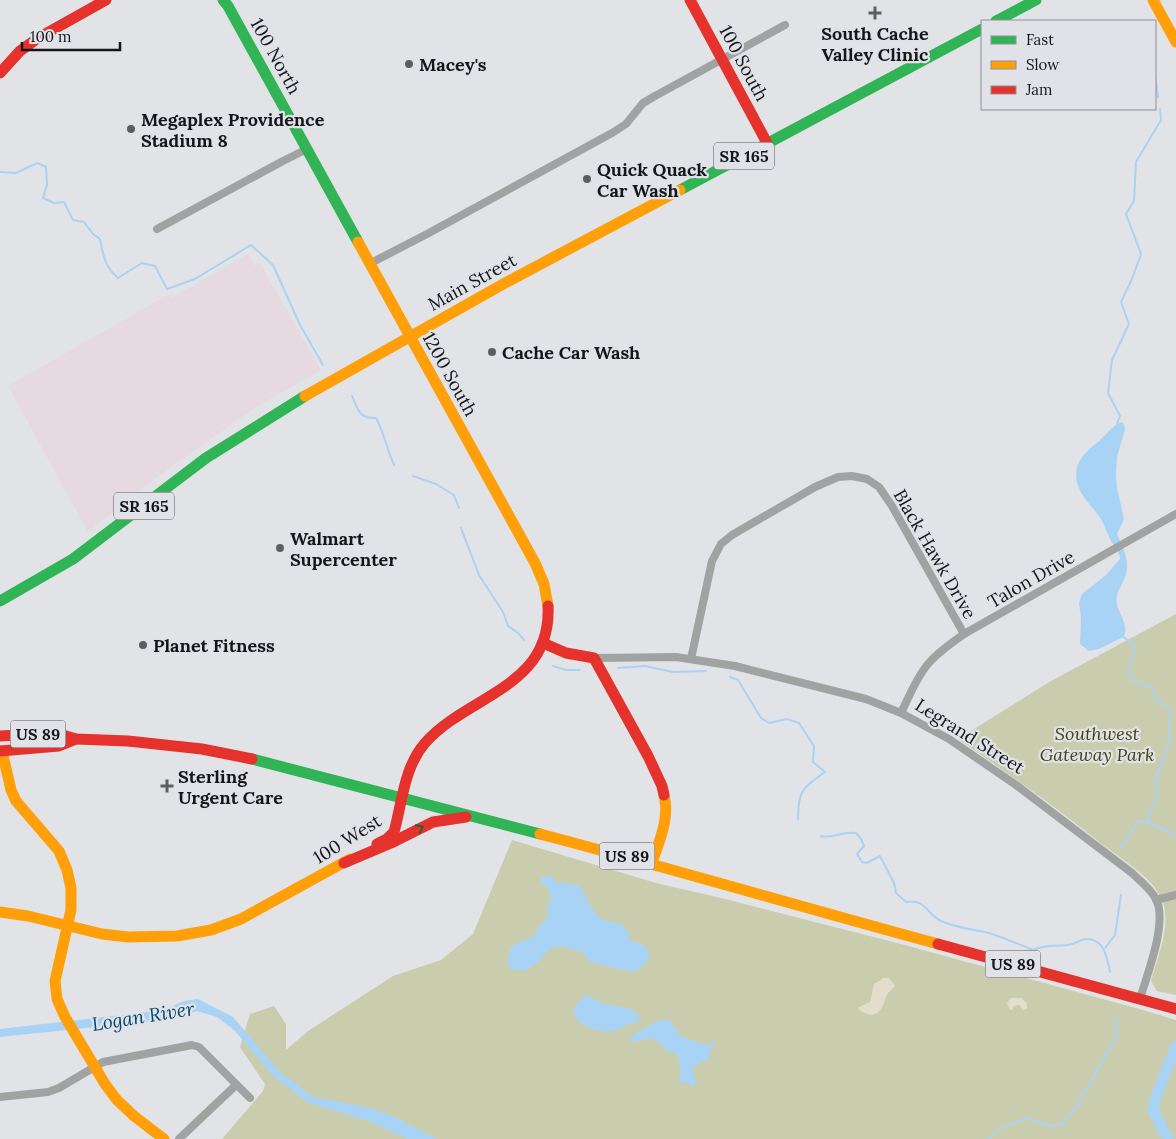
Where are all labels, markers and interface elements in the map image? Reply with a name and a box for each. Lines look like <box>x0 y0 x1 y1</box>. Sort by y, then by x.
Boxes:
marker: South Cache Valley Clinic <box>868 6 882 20</box>
street label: 100 North <box>246 14 306 98</box>
scale bar <box>22 20 120 52</box>
legend <box>981 20 1156 110</box>
street label: 100 South <box>714 21 774 105</box>
place label: South Cache Valley Clinic <box>821 22 929 66</box>
text: 100 m <box>30 27 71 46</box>
text: Fast <box>1026 30 1054 49</box>
place label: Macey's <box>419 53 487 76</box>
text: Slow <box>1026 55 1059 74</box>
marker: Macey's <box>403 58 415 70</box>
text: Jam <box>1025 80 1053 99</box>
place label: Megaplex Providence Stadium 8 <box>141 108 325 152</box>
marker: Megaplex Providence Stadium 8 <box>125 123 137 135</box>
road number: SR 165 <box>714 142 774 170</box>
place label: Quick Quack Car Wash <box>597 158 707 202</box>
marker: Quick Quack Car Wash <box>581 173 593 185</box>
street label: Main Street <box>424 248 520 316</box>
street label: 1200 South <box>418 328 483 420</box>
place label: Cache Car Wash <box>502 341 640 364</box>
marker: Cache Car Wash <box>486 346 498 358</box>
street label: Black Hawk Drive <box>889 485 982 623</box>
road number: SR 165 <box>114 492 174 520</box>
place label: Walmart Supercenter <box>290 527 397 571</box>
marker: Walmart Supercenter <box>274 542 286 554</box>
street label: Talon Drive <box>983 545 1079 613</box>
place label: Planet Fitness <box>153 634 275 657</box>
marker: Planet Fitness <box>137 639 149 651</box>
street label: Legrand Street <box>911 693 1029 779</box>
road number: US 89 <box>10 721 66 748</box>
park label: Southwest Gateway Park <box>1040 722 1154 766</box>
place label: Sterling Urgent Care <box>178 765 283 809</box>
marker: Sterling Urgent Care <box>160 779 174 793</box>
street label: 100 West <box>309 809 385 869</box>
one-way arrow <box>415 824 424 834</box>
road number: US 89 <box>600 842 654 869</box>
road number: US 89 <box>986 951 1040 978</box>
water label: Logan River <box>90 996 196 1036</box>

